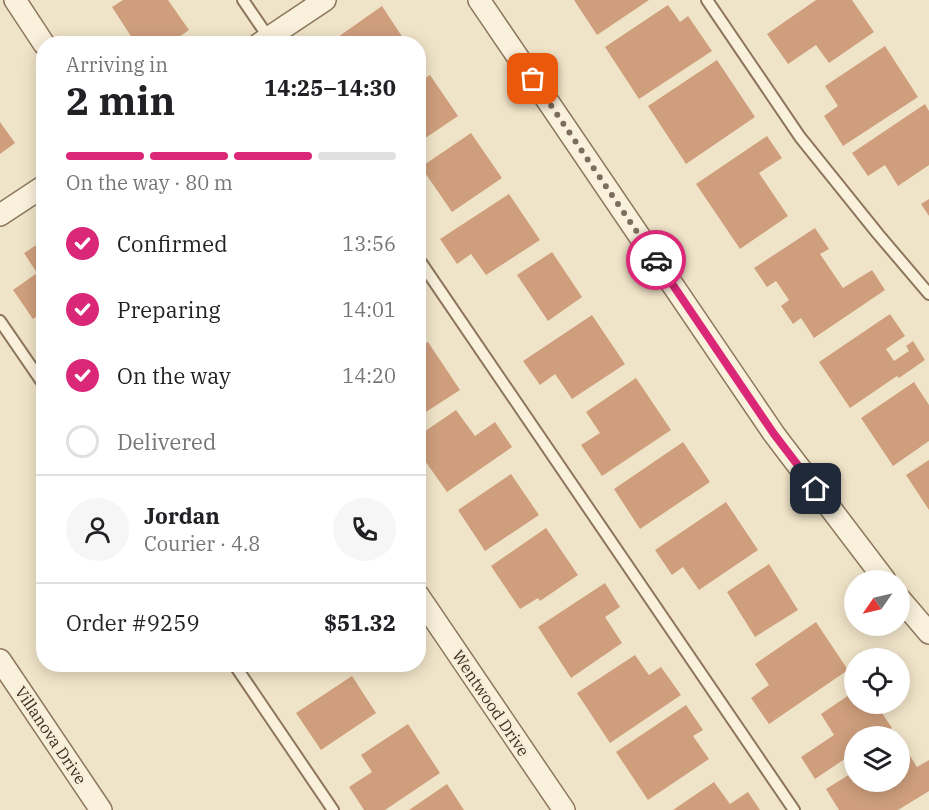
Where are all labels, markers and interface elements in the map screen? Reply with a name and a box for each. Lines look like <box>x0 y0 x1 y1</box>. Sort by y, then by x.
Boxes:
text: Arriving in <box>66 51 168 78</box>
pin <box>507 53 558 104</box>
icon: bag <box>516 62 549 95</box>
text: 14:25–14:30 <box>264 73 396 102</box>
text: 2 min <box>66 75 175 126</box>
text: On the way · 80 m <box>66 169 233 196</box>
icon: check <box>66 227 99 260</box>
text: Confirmed <box>117 229 228 258</box>
text: 13:56 <box>342 230 396 257</box>
courier <box>626 230 686 290</box>
icon: car <box>640 244 673 277</box>
icon: check <box>66 293 99 326</box>
text: Preparing <box>117 295 221 324</box>
text: 14:01 <box>342 296 396 323</box>
icon: check <box>66 359 99 392</box>
text: On the way <box>117 361 231 390</box>
text: 14:20 <box>342 362 396 389</box>
text: Delivered <box>117 427 216 456</box>
pin <box>790 463 841 514</box>
icon: home <box>799 472 832 505</box>
button: person <box>66 498 129 561</box>
button: phone <box>333 498 396 561</box>
text: Jordan <box>144 501 220 530</box>
text: Courier · 4.8 <box>144 530 260 557</box>
north arrow <box>844 570 910 636</box>
map controls <box>844 570 910 792</box>
text: Order #9259 <box>66 608 200 637</box>
text: $51.32 <box>324 608 396 637</box>
street label: Wentwood Drive <box>448 646 534 760</box>
button: locate <box>844 648 910 714</box>
street label: Villanova Drive <box>11 682 91 788</box>
button: layers <box>844 726 910 792</box>

